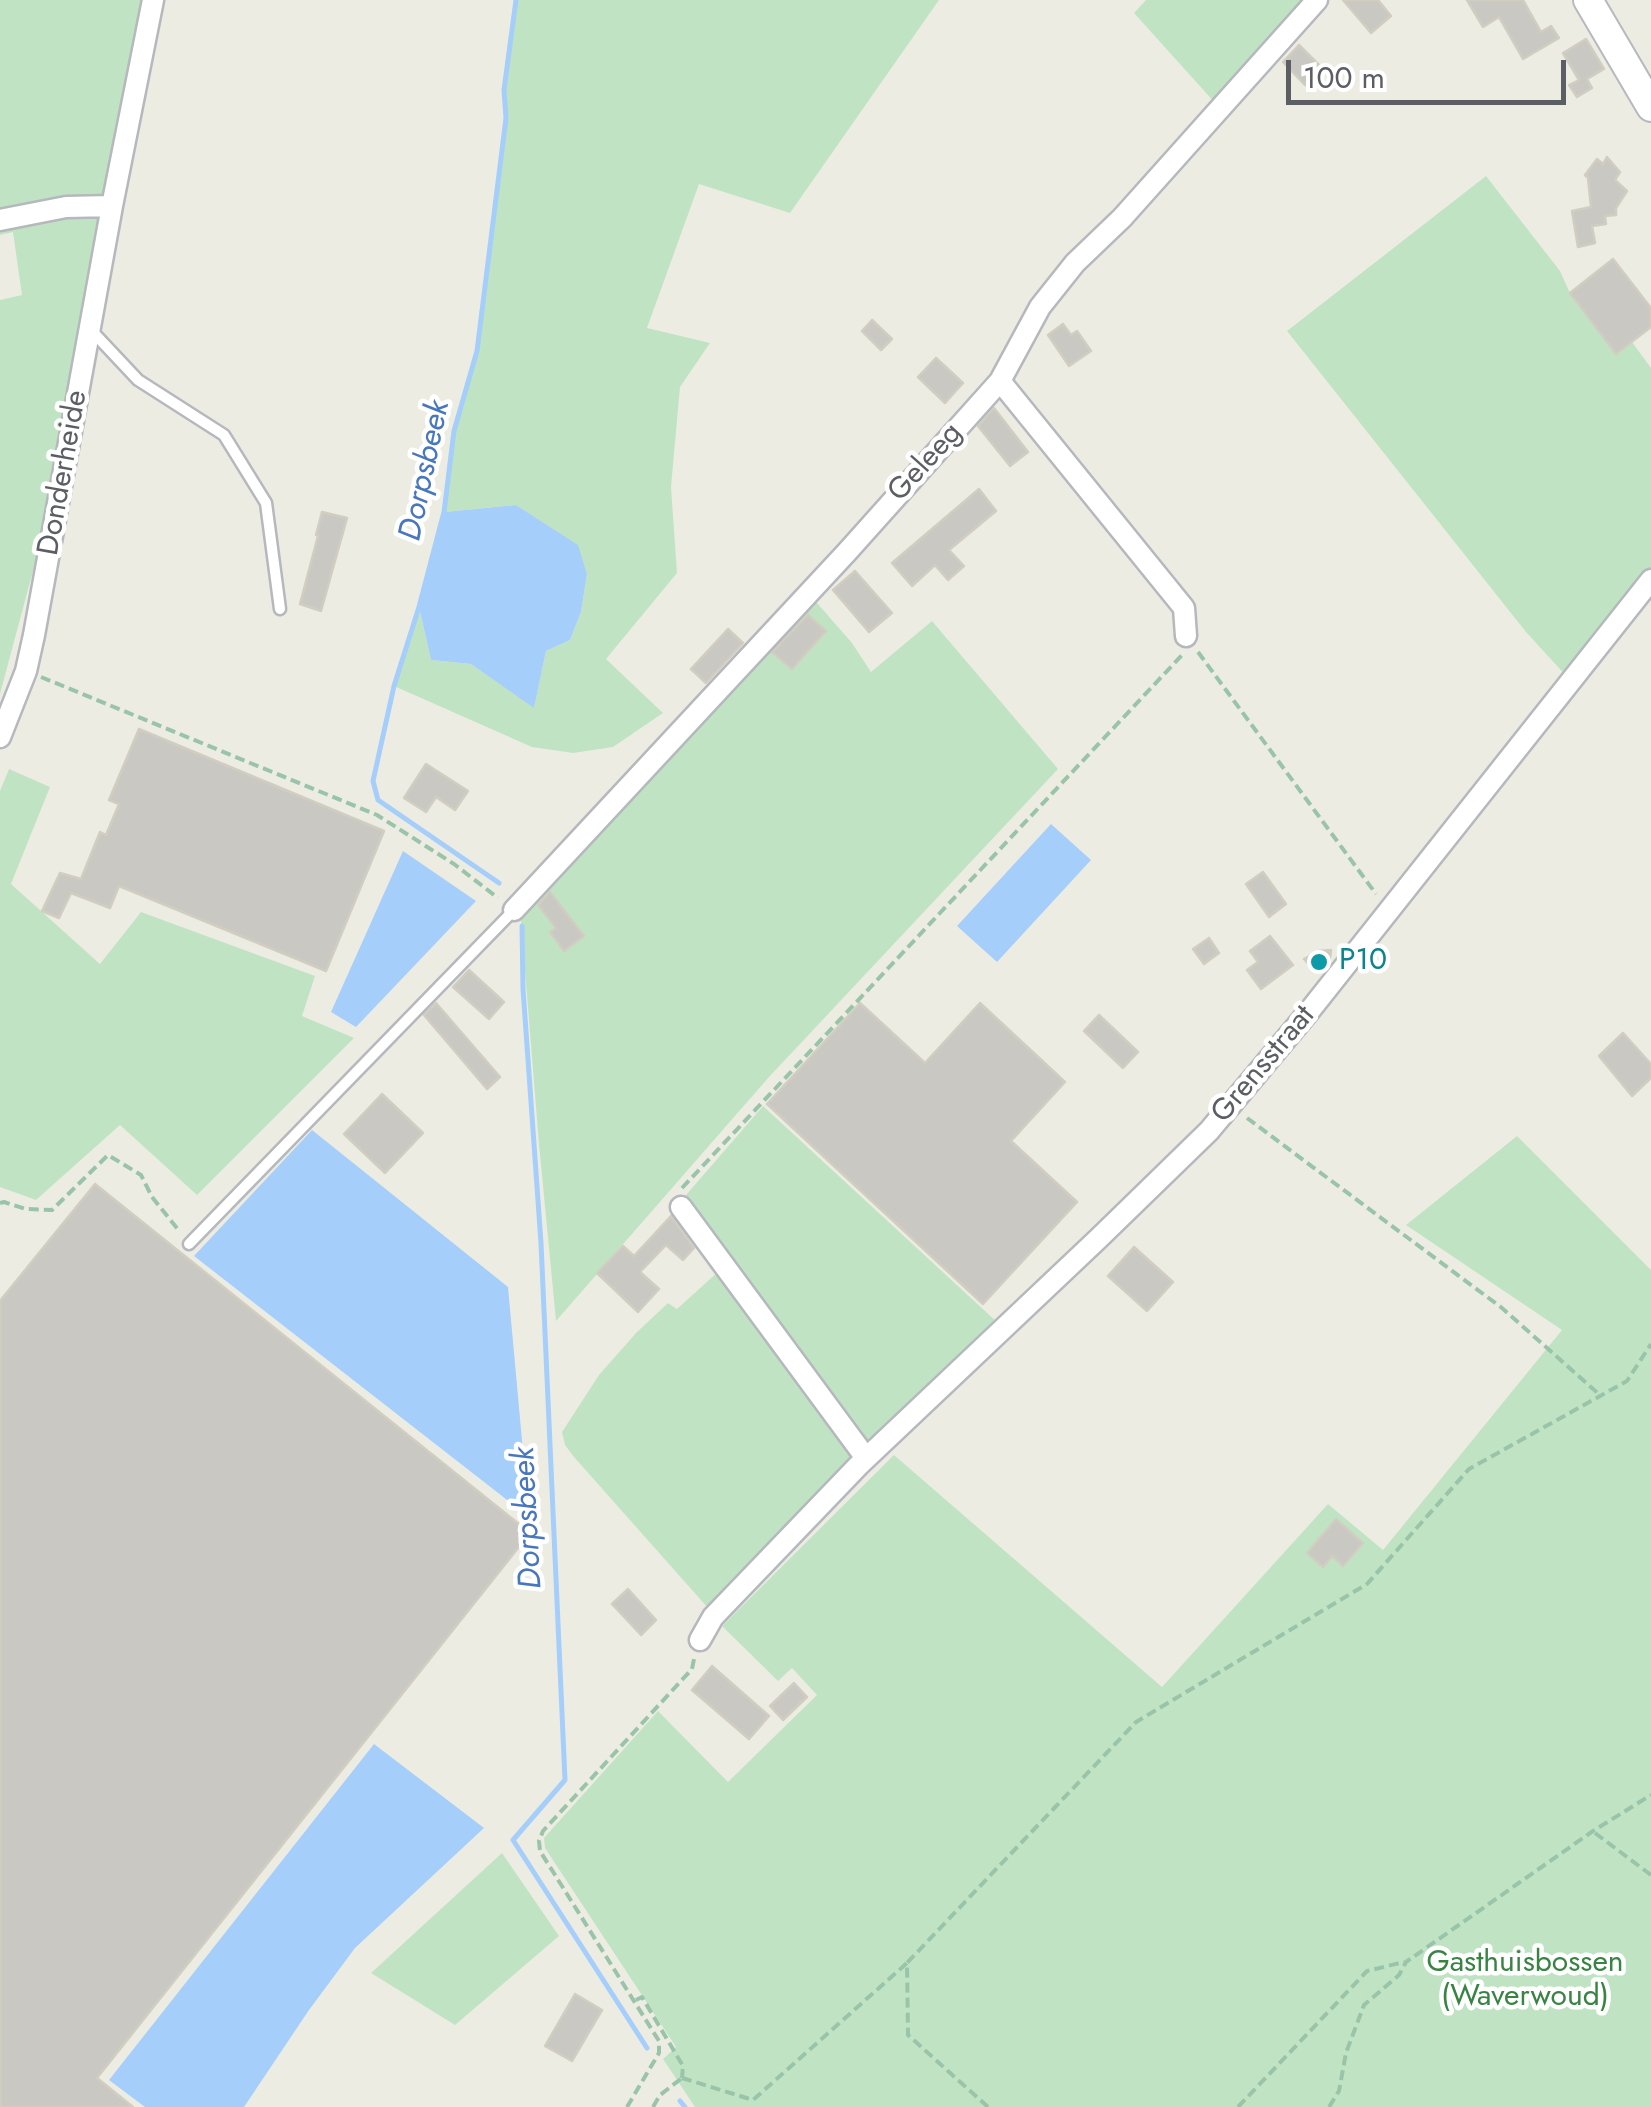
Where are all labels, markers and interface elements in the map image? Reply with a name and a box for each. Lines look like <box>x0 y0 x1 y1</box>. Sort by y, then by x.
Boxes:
scale bar <box>1291 40 1571 102</box>
text: 100 m <box>1303 56 1385 99</box>
street label: Donderheide <box>32 388 96 558</box>
water label: Dorpsbeek <box>392 397 460 545</box>
street label: Geleeg <box>881 416 971 510</box>
place label: P10 <box>1339 944 1387 980</box>
marker: P10 <box>1308 951 1330 973</box>
street label: Grensstraat <box>1205 999 1323 1131</box>
water label: Dorpsbeek <box>506 1446 552 1590</box>
park label: Gasthuisbossen (Waverwoud) <box>1426 1946 1624 2016</box>

